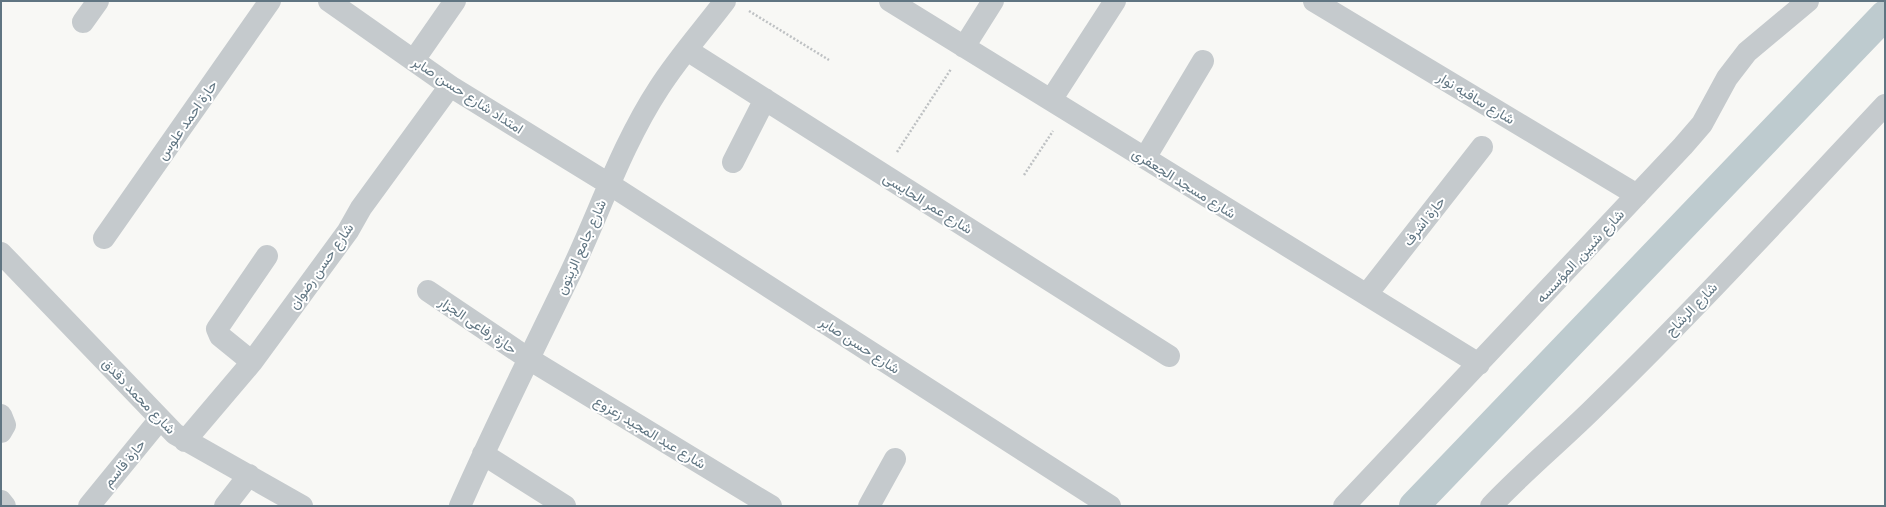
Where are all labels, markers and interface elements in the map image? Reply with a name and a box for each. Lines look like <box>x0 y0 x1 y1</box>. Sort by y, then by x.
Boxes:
street label: امتداد شارع حسن صابر <box>407 51 527 139</box>
street label: شارع سافيه نوار <box>1432 66 1519 130</box>
street label: حارة احمد علوس <box>152 76 222 164</box>
street label: شارع مسجد الجعفرى <box>1128 143 1240 224</box>
street label: شارع عمر الحايسى <box>879 167 977 239</box>
street label: حارة اشرف <box>1398 192 1450 250</box>
street label: شارع جامع الزيتون <box>551 196 612 298</box>
street label: شارع شبين, المؤسسه <box>1531 205 1630 308</box>
street label: شارع حسن رضوان <box>284 219 359 314</box>
street label: شارع الرشاح <box>1660 278 1722 341</box>
street label: حارة رفاعى الجزار <box>434 291 521 359</box>
street label: شارع حسن صابر <box>815 311 904 379</box>
street label: شارع محمد دقدق <box>97 354 180 439</box>
street label: شارع عبد المجيد زعزوع <box>590 391 710 474</box>
street label: حارة قاسم <box>98 435 150 491</box>

